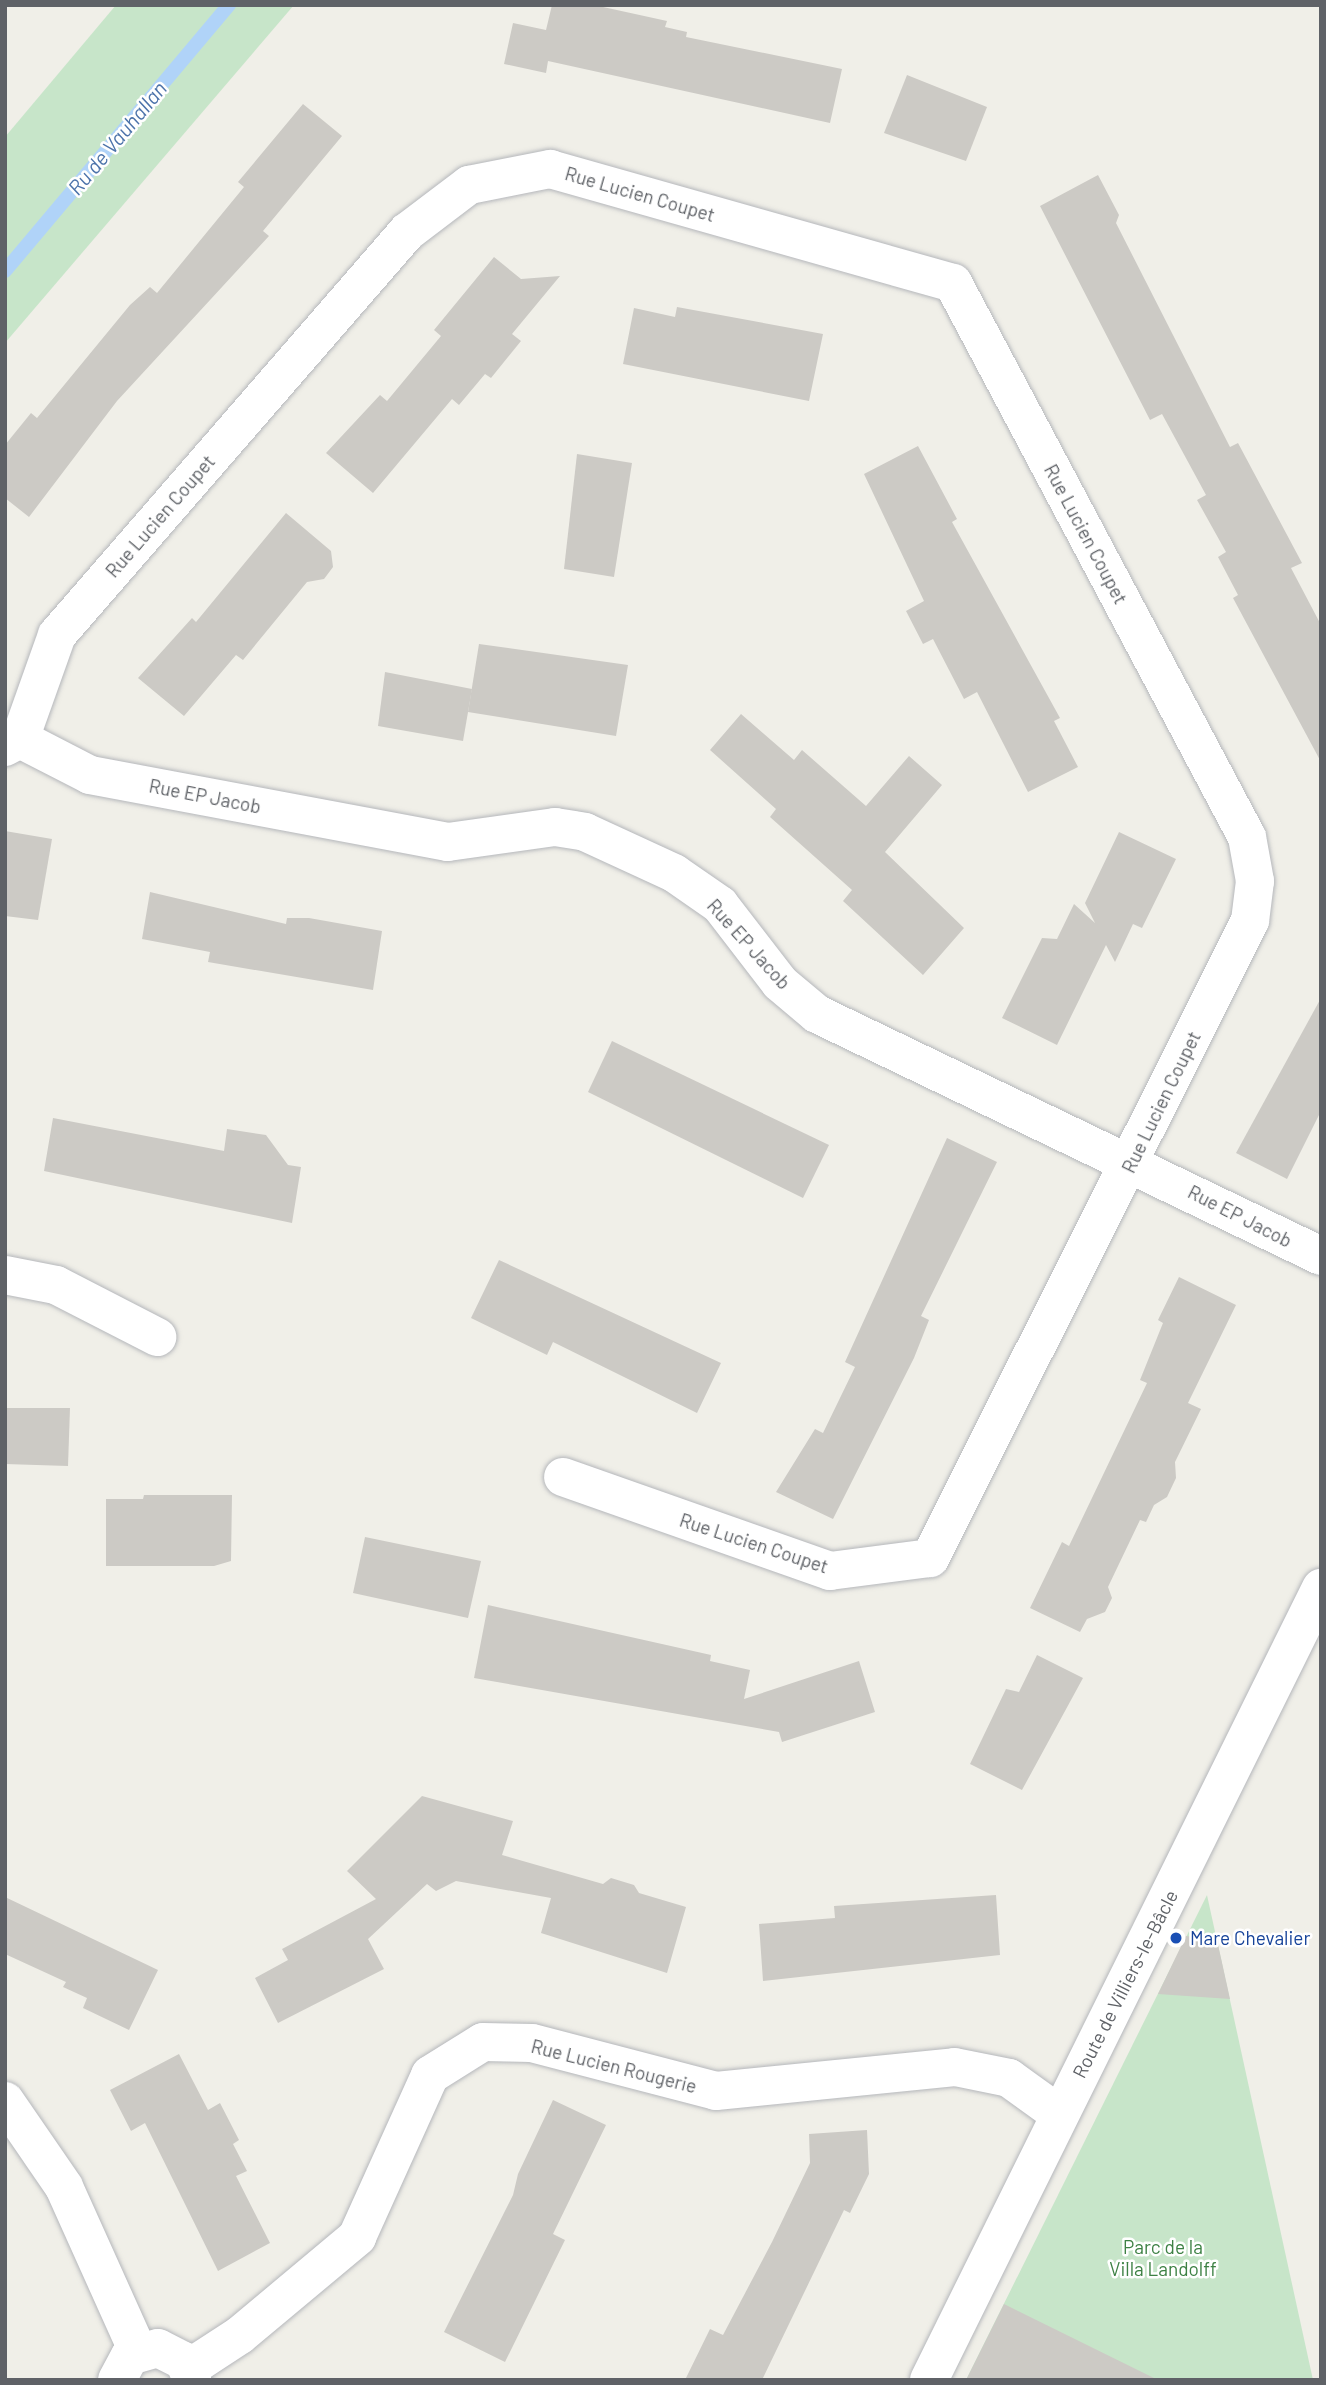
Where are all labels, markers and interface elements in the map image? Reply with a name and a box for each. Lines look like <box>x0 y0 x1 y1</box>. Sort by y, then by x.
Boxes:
water label: Ru de Vauhallan <box>62 76 172 200</box>
street label: Rue Lucien Coupet <box>562 162 718 226</box>
street label: Rue Lucien Coupet <box>101 450 219 582</box>
street label: Rue Lucien Coupet <box>1040 460 1132 608</box>
street label: Rue EP Jacob <box>147 774 263 818</box>
street label: Rue EP Jacob <box>703 894 795 994</box>
street label: Rue Lucien Coupet <box>1117 1027 1205 1177</box>
street label: Rue EP Jacob <box>1184 1180 1296 1252</box>
street label: Rue Lucien Coupet <box>677 1508 831 1578</box>
street label: Route de Villiers-le-Bâcle <box>1068 1886 1182 2082</box>
place label: Mare Chevalier <box>1190 1927 1310 1949</box>
marker: Mare Chevalier <box>1168 1930 1184 1946</box>
street label: Rue Lucien Rougerie <box>529 2034 699 2098</box>
park label: Parc de la Villa Landolff <box>1109 2236 1217 2280</box>

